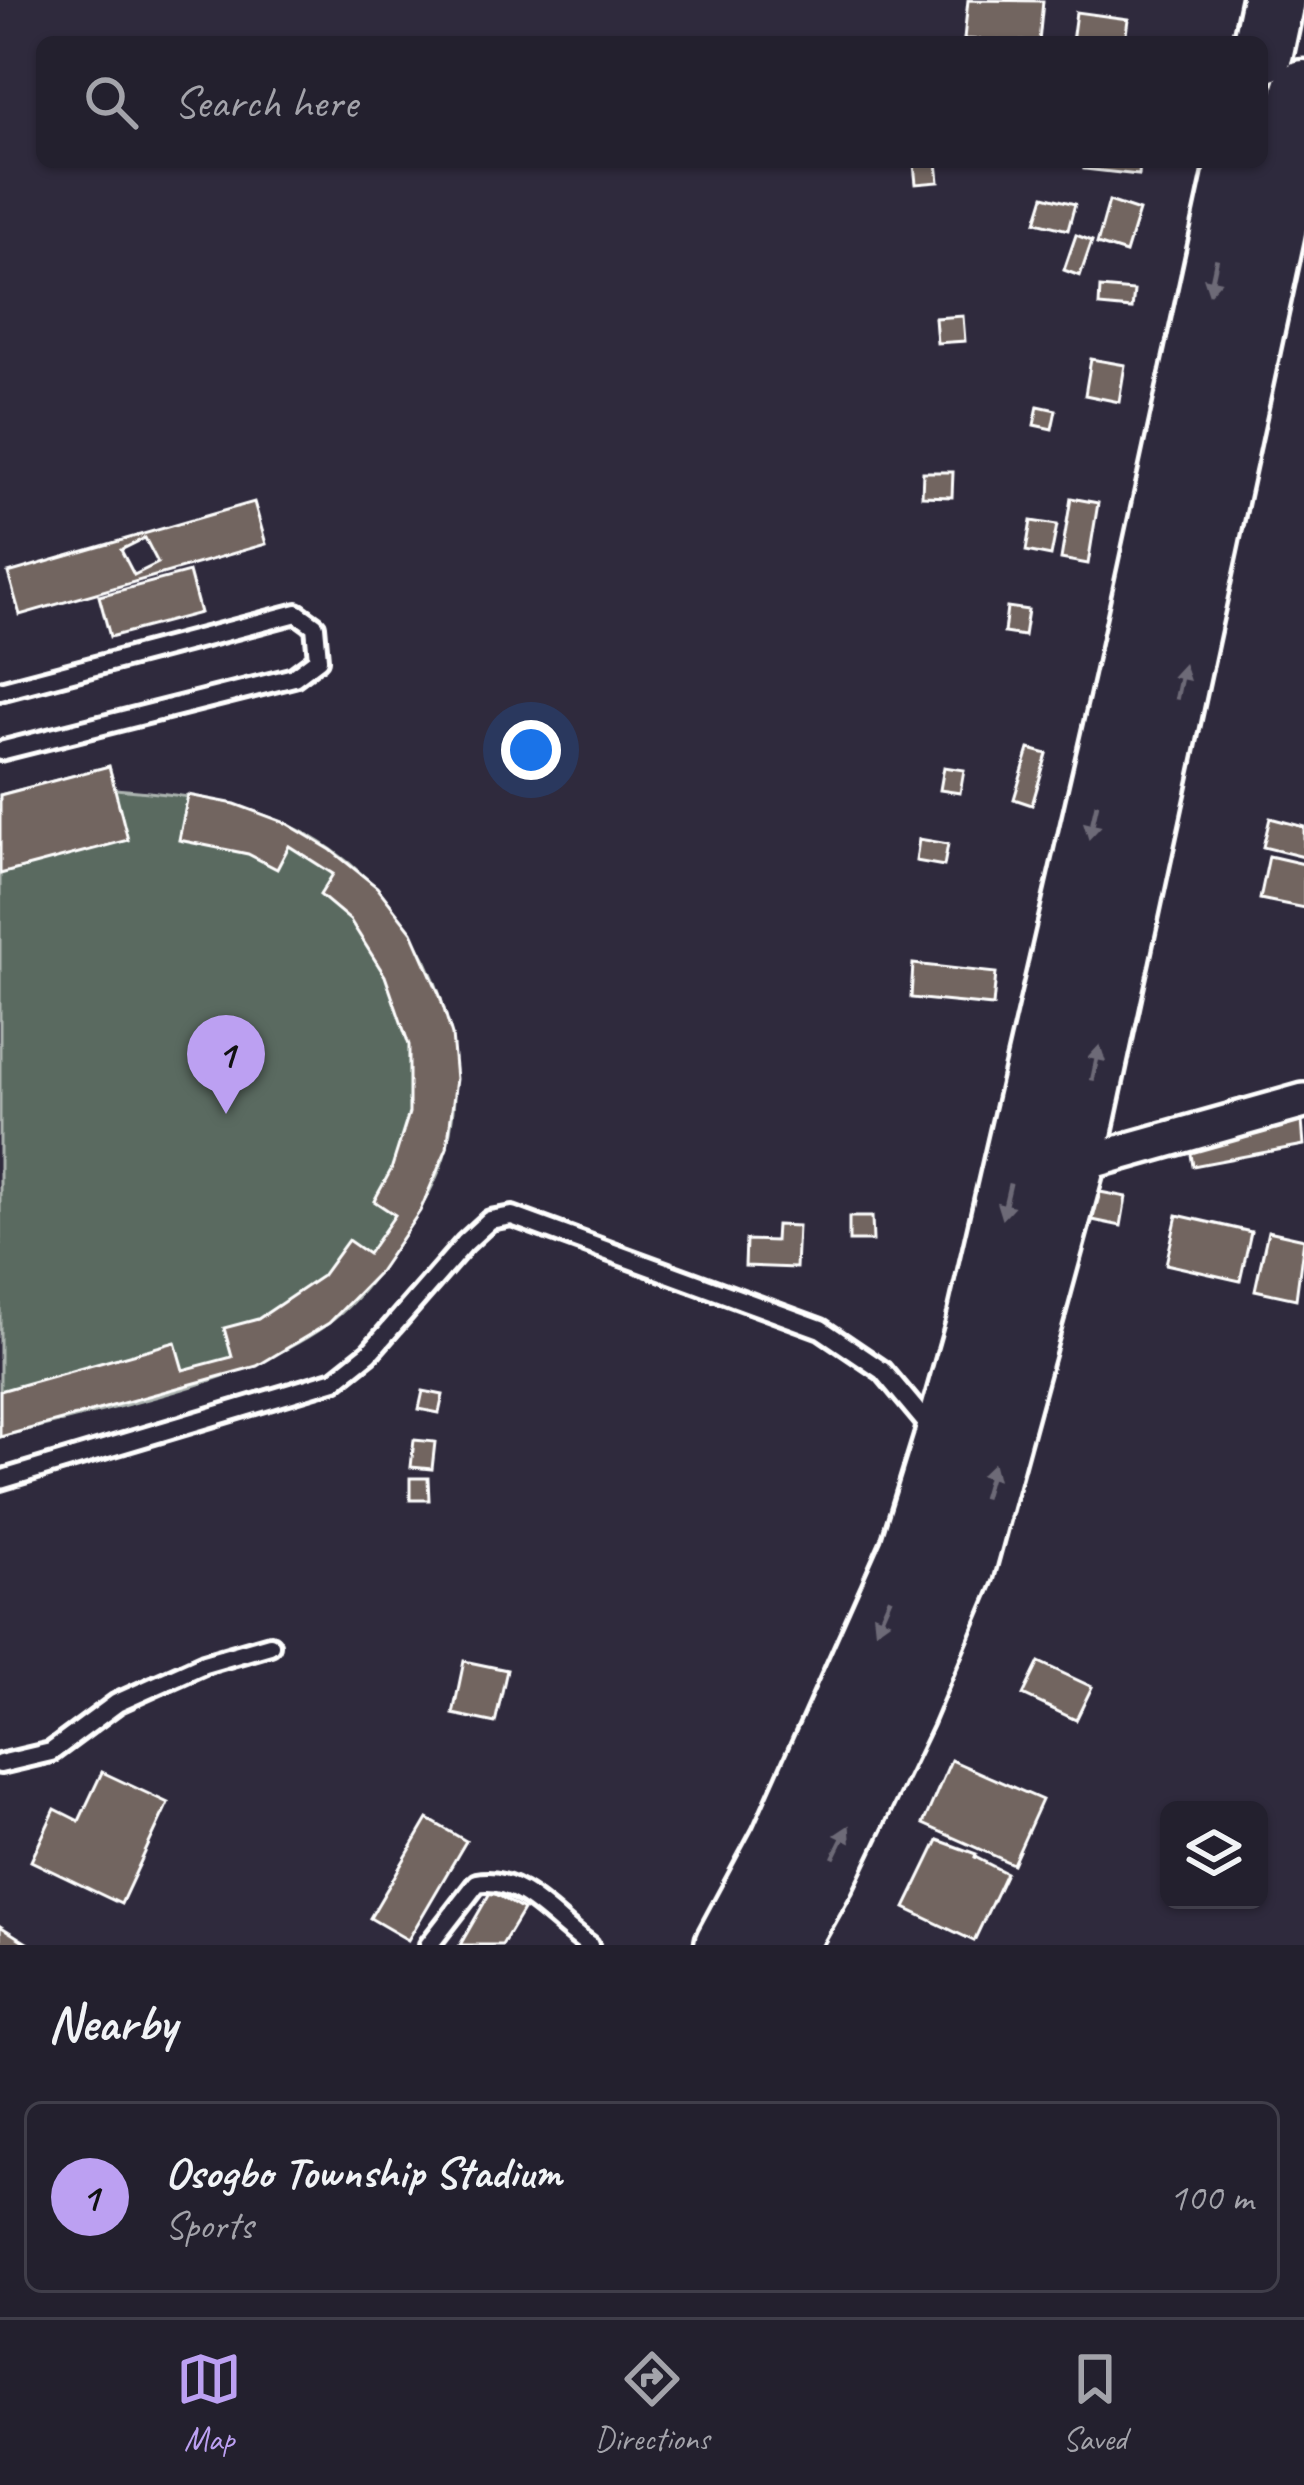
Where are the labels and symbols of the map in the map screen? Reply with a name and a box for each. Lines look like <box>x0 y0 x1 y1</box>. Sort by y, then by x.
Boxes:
one-way arrow <box>1203 258 1222 296</box>
one-way arrow <box>1171 663 1190 701</box>
your location <box>501 720 561 780</box>
one-way arrow <box>1083 803 1102 841</box>
pin: 1 <box>187 1015 265 1114</box>
one-way arrow <box>1087 1044 1106 1082</box>
one-way arrow <box>996 1183 1015 1220</box>
one-way arrow <box>979 1462 998 1499</box>
one-way arrow <box>872 1597 892 1632</box>
one-way arrow <box>831 1824 851 1859</box>

